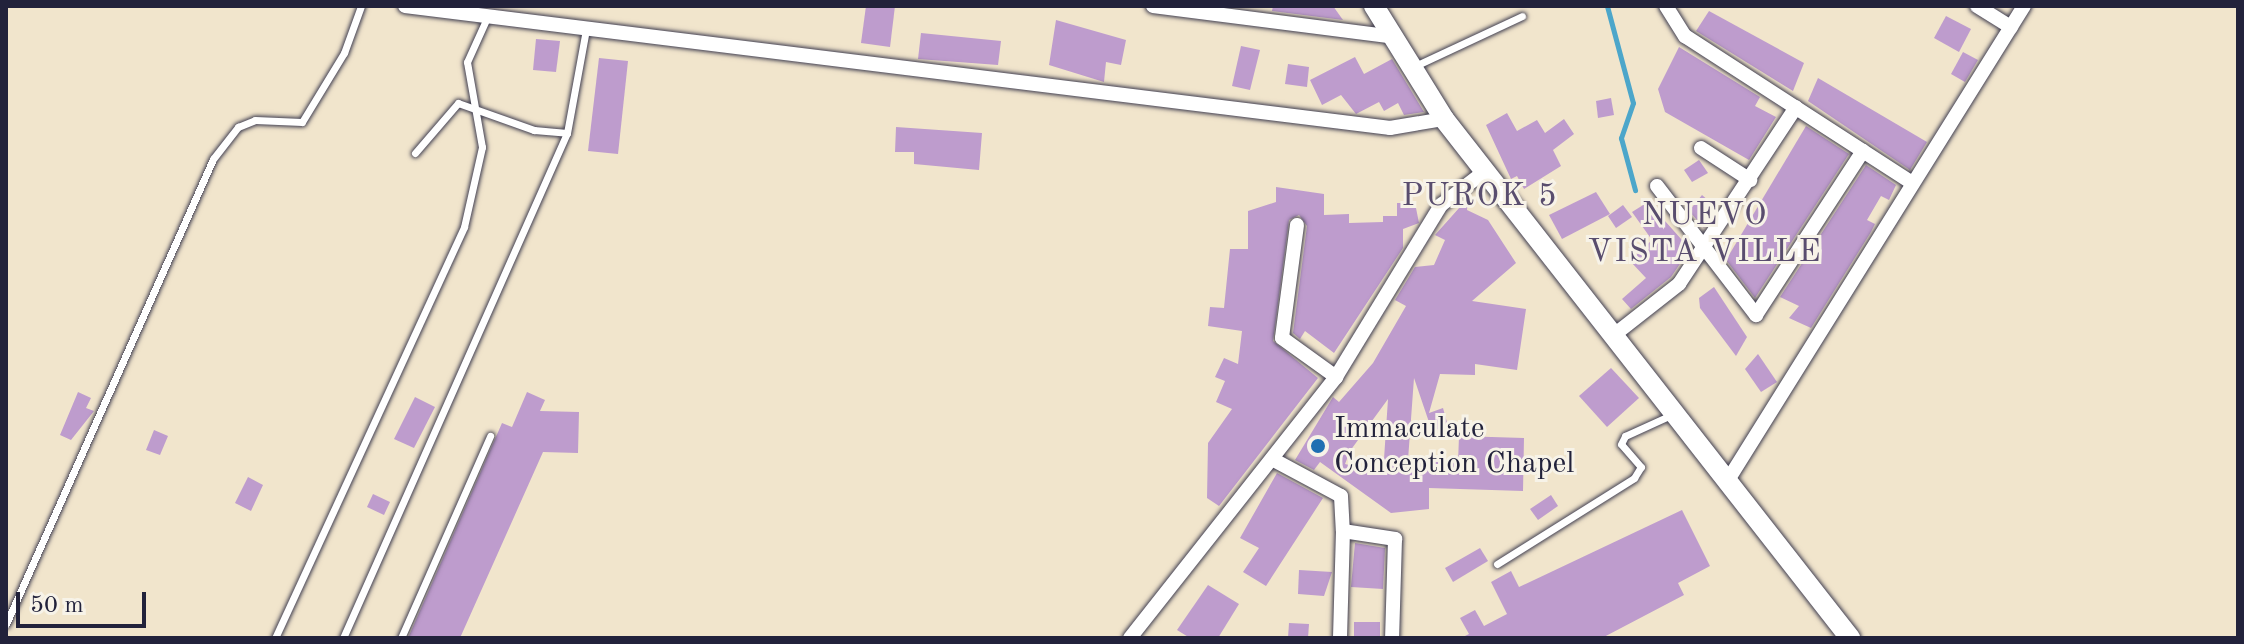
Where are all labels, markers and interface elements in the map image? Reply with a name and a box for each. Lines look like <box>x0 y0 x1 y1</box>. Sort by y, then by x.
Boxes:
district label: PUROK 5 <box>1401 178 1559 216</box>
district label: NUEVO VISTA VILLE <box>1587 198 1823 273</box>
place label: Immaculate Conception Chapel <box>1334 411 1574 482</box>
marker: Immaculate Conception Chapel <box>1309 437 1327 455</box>
scale bar <box>20 576 150 626</box>
text: 50 m <box>30 594 84 618</box>

